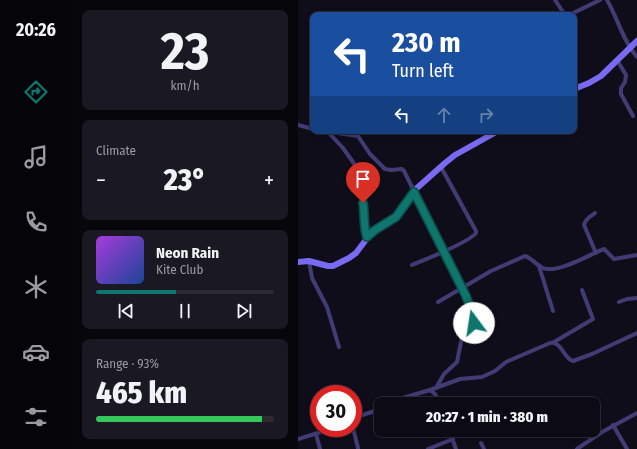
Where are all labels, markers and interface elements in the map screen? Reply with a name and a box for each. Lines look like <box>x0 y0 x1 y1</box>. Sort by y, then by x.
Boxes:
text: 20:26 <box>16 19 56 41</box>
text: 23 <box>161 20 209 83</box>
text: 230 m <box>392 26 461 59</box>
icon: left <box>326 28 378 80</box>
text: Turn left <box>392 60 454 82</box>
icon: directions <box>22 78 50 106</box>
text: km/h <box>171 78 200 93</box>
icon: left <box>391 104 413 126</box>
icon: ahead <box>433 104 455 126</box>
icon: right <box>475 104 497 126</box>
icon: music <box>22 143 50 171</box>
text: Climate <box>96 143 136 158</box>
text: 23° <box>164 162 206 198</box>
pin <box>346 162 380 203</box>
text: − <box>96 167 106 194</box>
text: + <box>264 167 274 194</box>
icon: arrive <box>352 168 374 190</box>
icon: phone <box>22 208 50 236</box>
text: Neon Rain <box>156 244 219 262</box>
text: Kite Club <box>156 262 203 277</box>
icon: climate <box>22 273 50 301</box>
icon: previous <box>115 300 137 322</box>
icon: pause <box>174 300 196 322</box>
icon: next <box>233 300 255 322</box>
position arrow <box>453 302 495 344</box>
icon: car <box>22 338 50 366</box>
text: Range · 93% <box>96 356 159 371</box>
text: 465 km <box>96 375 187 411</box>
speed limit sign: 30 <box>310 385 362 437</box>
icon: filters <box>22 403 50 431</box>
text: 20:27 · 1 min · 380 m <box>426 408 548 426</box>

